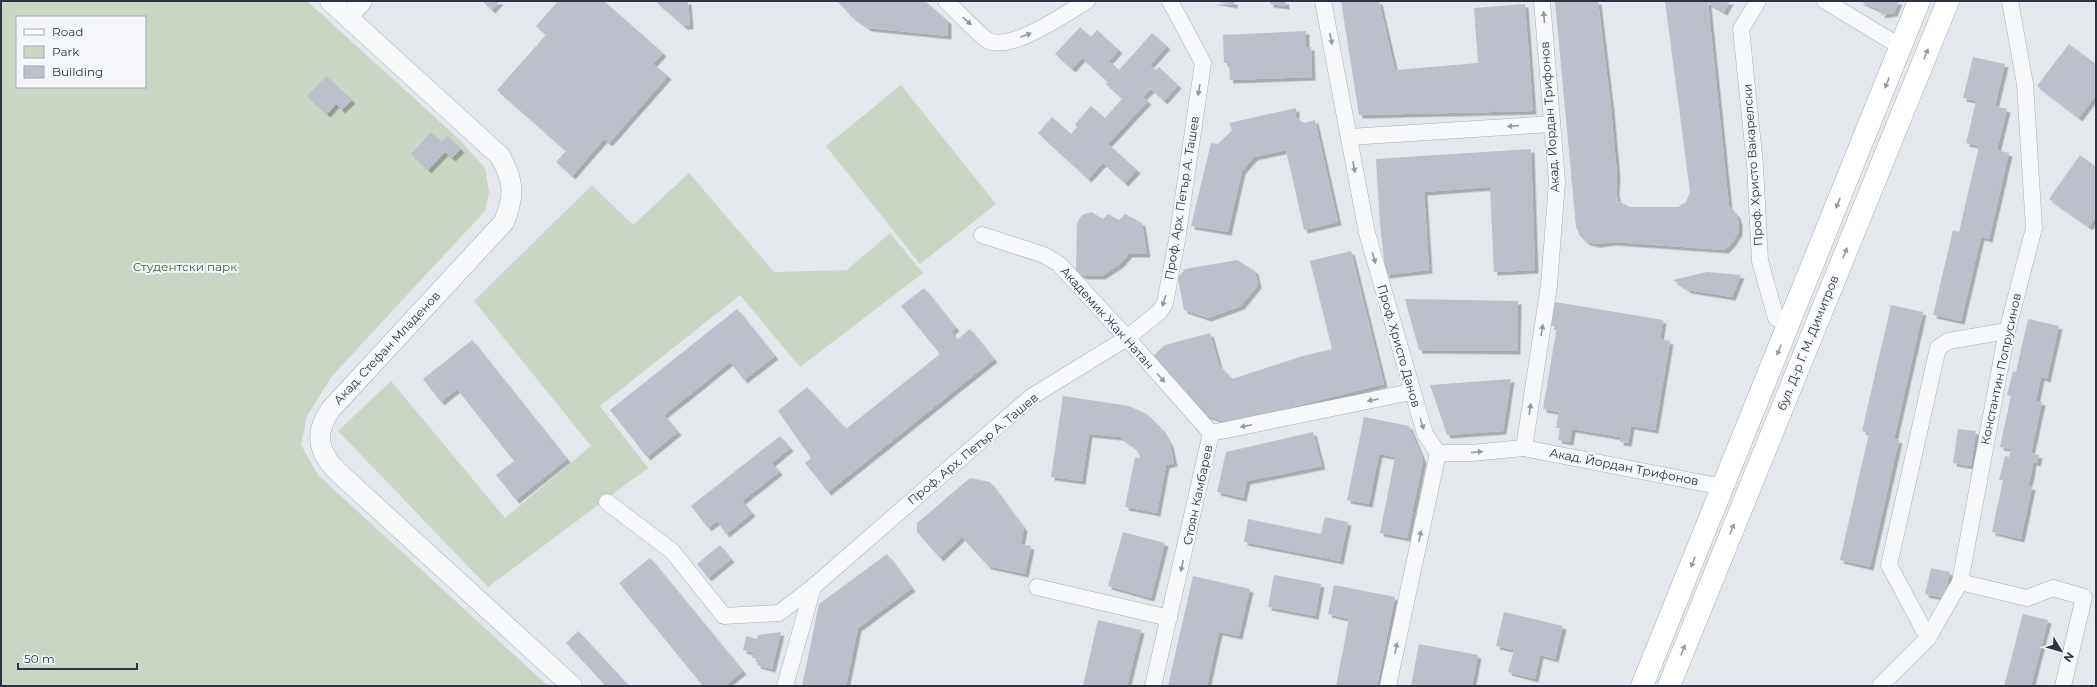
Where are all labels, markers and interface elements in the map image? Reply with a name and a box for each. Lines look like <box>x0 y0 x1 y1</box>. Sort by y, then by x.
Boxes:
one-way arrow <box>1540 11 1547 23</box>
legend <box>16 16 146 88</box>
one-way arrow <box>962 16 973 25</box>
text: Road <box>52 24 83 39</box>
one-way arrow <box>1021 32 1033 38</box>
one-way arrow <box>1328 33 1334 45</box>
street label: Акад. Йордан Трифонов <box>1537 41 1562 193</box>
text: Park <box>52 44 80 59</box>
one-way arrow <box>1923 49 1929 60</box>
text: Building <box>52 64 103 79</box>
one-way arrow <box>1883 77 1889 89</box>
street label: Проф. Христо Вакарелски <box>1739 83 1766 247</box>
one-way arrow <box>1196 84 1202 96</box>
street label: Проф. Арх. Петър А. Ташев <box>1161 115 1202 281</box>
one-way arrow <box>1507 123 1519 130</box>
one-way arrow <box>1352 161 1358 173</box>
one-way arrow <box>1835 198 1841 209</box>
one-way arrow <box>1842 247 1848 259</box>
one-way arrow <box>1371 253 1377 265</box>
park label: Студентски парк <box>133 259 237 274</box>
street label: Академик Жак Натан <box>1057 263 1157 372</box>
street label: бул. Д-р Г. М. Димитров <box>1773 273 1842 413</box>
street label: Проф. Христо Данов <box>1375 283 1424 409</box>
street label: Акад. Стефан Младенов <box>330 288 443 407</box>
street label: Константин Попрусинов <box>1977 292 2024 446</box>
one-way arrow <box>1161 295 1167 307</box>
one-way arrow <box>1539 324 1545 336</box>
one-way arrow <box>1775 344 1781 356</box>
one-way arrow <box>1156 373 1166 383</box>
street label: Проф. Арх. Петър А. Ташев <box>904 390 1041 508</box>
one-way arrow <box>1367 397 1379 403</box>
one-way arrow <box>1527 403 1533 415</box>
one-way arrow <box>1419 418 1425 430</box>
one-way arrow <box>1240 424 1252 430</box>
street label: Стоян Камбарев <box>1180 443 1215 546</box>
street label: Акад. Йордан Трифонов <box>1548 445 1700 488</box>
one-way arrow <box>1471 449 1483 455</box>
one-way arrow <box>1730 523 1736 535</box>
one-way arrow <box>1418 530 1424 542</box>
one-way arrow <box>1689 556 1695 568</box>
one-way arrow <box>1178 560 1184 572</box>
north arrow <box>2041 631 2081 671</box>
one-way arrow <box>1394 642 1400 654</box>
one-way arrow <box>1681 643 1687 655</box>
scale bar <box>18 645 137 671</box>
text: N <box>2061 649 2077 665</box>
text: 50 m <box>24 651 55 666</box>

